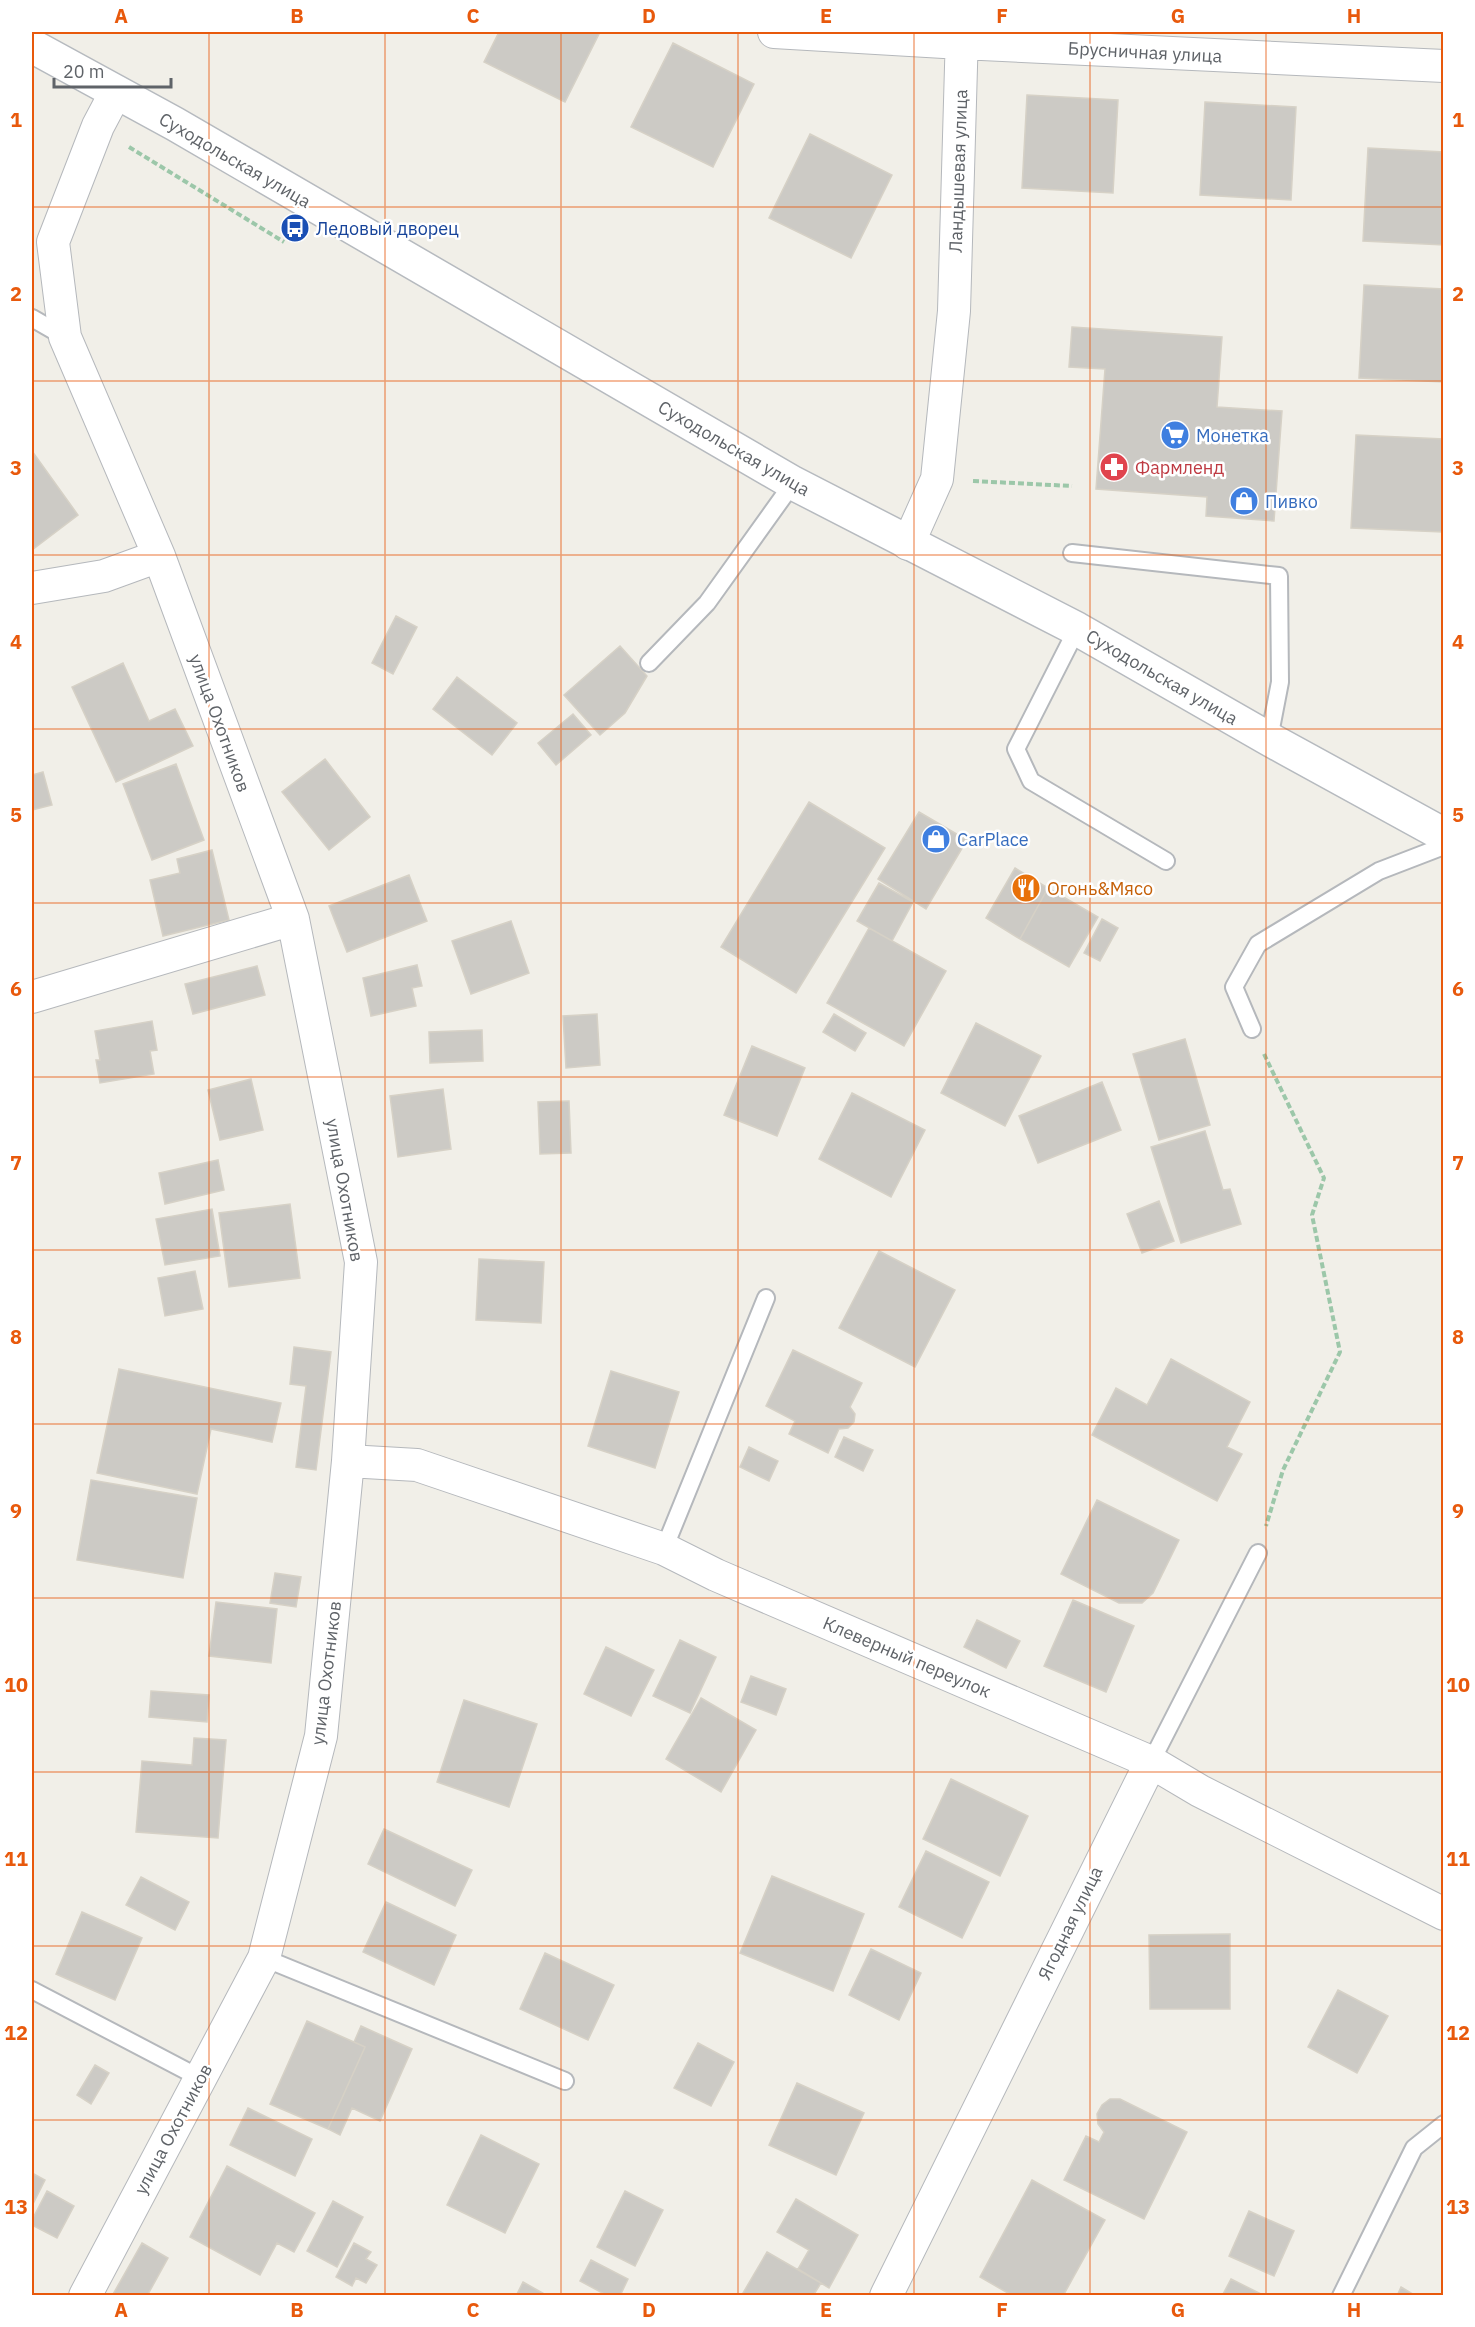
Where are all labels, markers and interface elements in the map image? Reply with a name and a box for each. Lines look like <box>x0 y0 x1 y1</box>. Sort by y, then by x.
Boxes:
text: A <box>114 2 128 29</box>
text: B <box>290 2 304 29</box>
text: C <box>466 2 480 29</box>
text: D <box>642 2 656 29</box>
text: E <box>820 2 832 29</box>
text: F <box>996 2 1008 29</box>
text: G <box>1171 2 1185 29</box>
text: H <box>1347 2 1361 29</box>
street label: Брусничная улица <box>1067 36 1223 68</box>
scale bar <box>54 51 171 89</box>
text: 20 m <box>63 60 105 83</box>
street label: Ландышевая улица <box>944 88 972 253</box>
text: 1 <box>10 106 22 133</box>
text: 1 <box>1452 106 1464 133</box>
street label: Суходольская улица <box>155 107 315 213</box>
bus stop icon: Ледовый дворец <box>279 212 311 244</box>
place label: Ледовый дворец <box>316 217 459 240</box>
text: 2 <box>10 280 22 307</box>
text: 2 <box>1452 280 1464 307</box>
street label: Суходольская улица <box>654 395 814 501</box>
supermarket icon: Монетка <box>1159 419 1191 451</box>
place label: Монетка <box>1196 424 1269 447</box>
pharmacy icon: Фармленд <box>1098 451 1130 483</box>
text: 3 <box>10 454 22 481</box>
text: 3 <box>1452 454 1464 481</box>
place label: Фармленд <box>1135 456 1224 479</box>
shop icon: Пивко <box>1228 485 1260 517</box>
place label: Пивко <box>1265 490 1318 513</box>
street label: Суходольская улица <box>1082 624 1242 730</box>
text: 4 <box>10 628 22 655</box>
text: 4 <box>1452 628 1464 655</box>
street label: улица Охотников <box>184 651 256 795</box>
text: 5 <box>10 801 22 828</box>
text: 5 <box>1452 801 1464 828</box>
shop icon: CarPlace <box>920 823 952 855</box>
place label: CarPlace <box>957 828 1029 851</box>
restaurant icon: Огонь&Мясо <box>1010 872 1042 904</box>
place label: Огонь&Мясо <box>1047 877 1153 900</box>
text: 6 <box>10 975 22 1002</box>
text: 6 <box>1452 975 1464 1002</box>
street label: улица Охотников <box>321 1117 369 1263</box>
text: 7 <box>10 1149 22 1176</box>
text: 7 <box>1452 1149 1464 1176</box>
text: 8 <box>10 1323 22 1350</box>
text: 8 <box>1452 1323 1464 1350</box>
text: 9 <box>10 1497 22 1524</box>
text: 9 <box>1452 1497 1464 1524</box>
street label: улица Охотников <box>306 1600 346 1746</box>
street label: Клеверный переулок <box>820 1611 994 1703</box>
text: 10 <box>4 1671 28 1698</box>
text: 10 <box>1446 1671 1470 1698</box>
text: 11 <box>4 1845 28 1872</box>
text: 11 <box>1446 1845 1470 1872</box>
street label: Ягодная улица <box>1033 1862 1108 1984</box>
text: 12 <box>4 2019 28 2046</box>
text: 12 <box>1446 2019 1470 2046</box>
street label: улица Охотников <box>129 2060 217 2198</box>
text: 13 <box>4 2193 28 2220</box>
text: 13 <box>1446 2193 1470 2220</box>
text: A <box>114 2296 128 2323</box>
text: B <box>290 2296 304 2323</box>
text: C <box>466 2296 480 2323</box>
text: D <box>642 2296 656 2323</box>
text: E <box>820 2296 832 2323</box>
text: F <box>996 2296 1008 2323</box>
text: G <box>1171 2296 1185 2323</box>
text: H <box>1347 2296 1361 2323</box>

